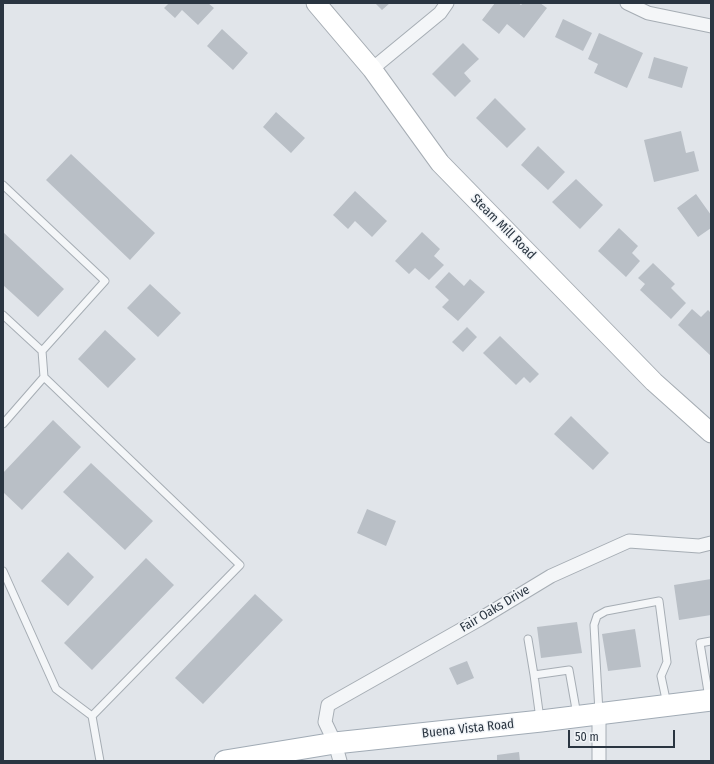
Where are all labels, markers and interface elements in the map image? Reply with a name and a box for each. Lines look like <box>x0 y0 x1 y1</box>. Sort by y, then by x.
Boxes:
street label: Steam Mill Road <box>467 191 539 263</box>
street label: Fair Oaks Drive <box>457 582 533 636</box>
street label: Buena Vista Road <box>421 716 515 742</box>
scale bar <box>570 722 677 748</box>
text: 50 m <box>575 730 599 744</box>

